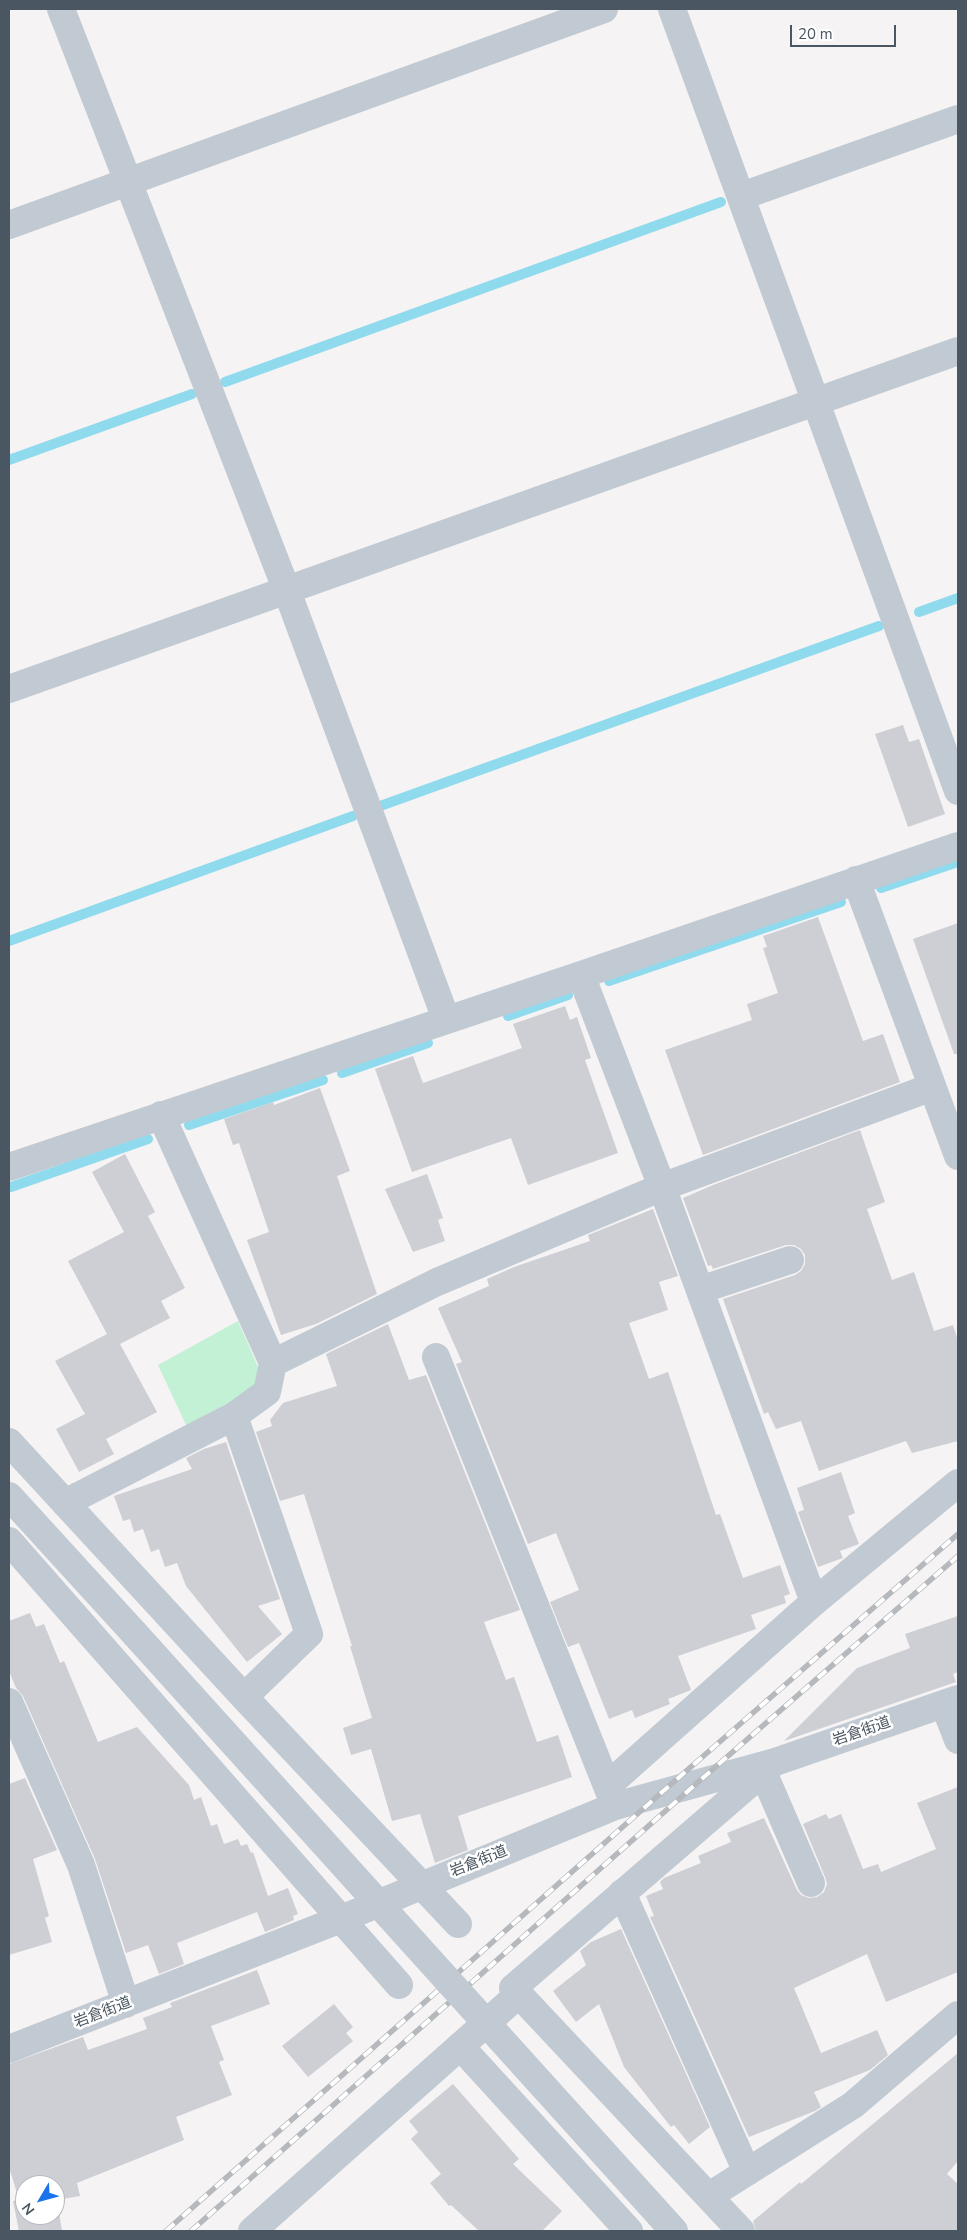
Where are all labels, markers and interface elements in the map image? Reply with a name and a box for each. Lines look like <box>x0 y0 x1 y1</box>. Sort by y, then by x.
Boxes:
scale bar <box>792 15 898 47</box>
text: 20 m <box>798 24 833 44</box>
street label: 岩倉街道 <box>831 1714 893 1750</box>
street label: 岩倉街道 <box>448 1842 510 1882</box>
street label: 岩倉街道 <box>72 1994 134 2032</box>
north arrow <box>15 2175 65 2225</box>
text: N <box>18 2199 39 2219</box>

